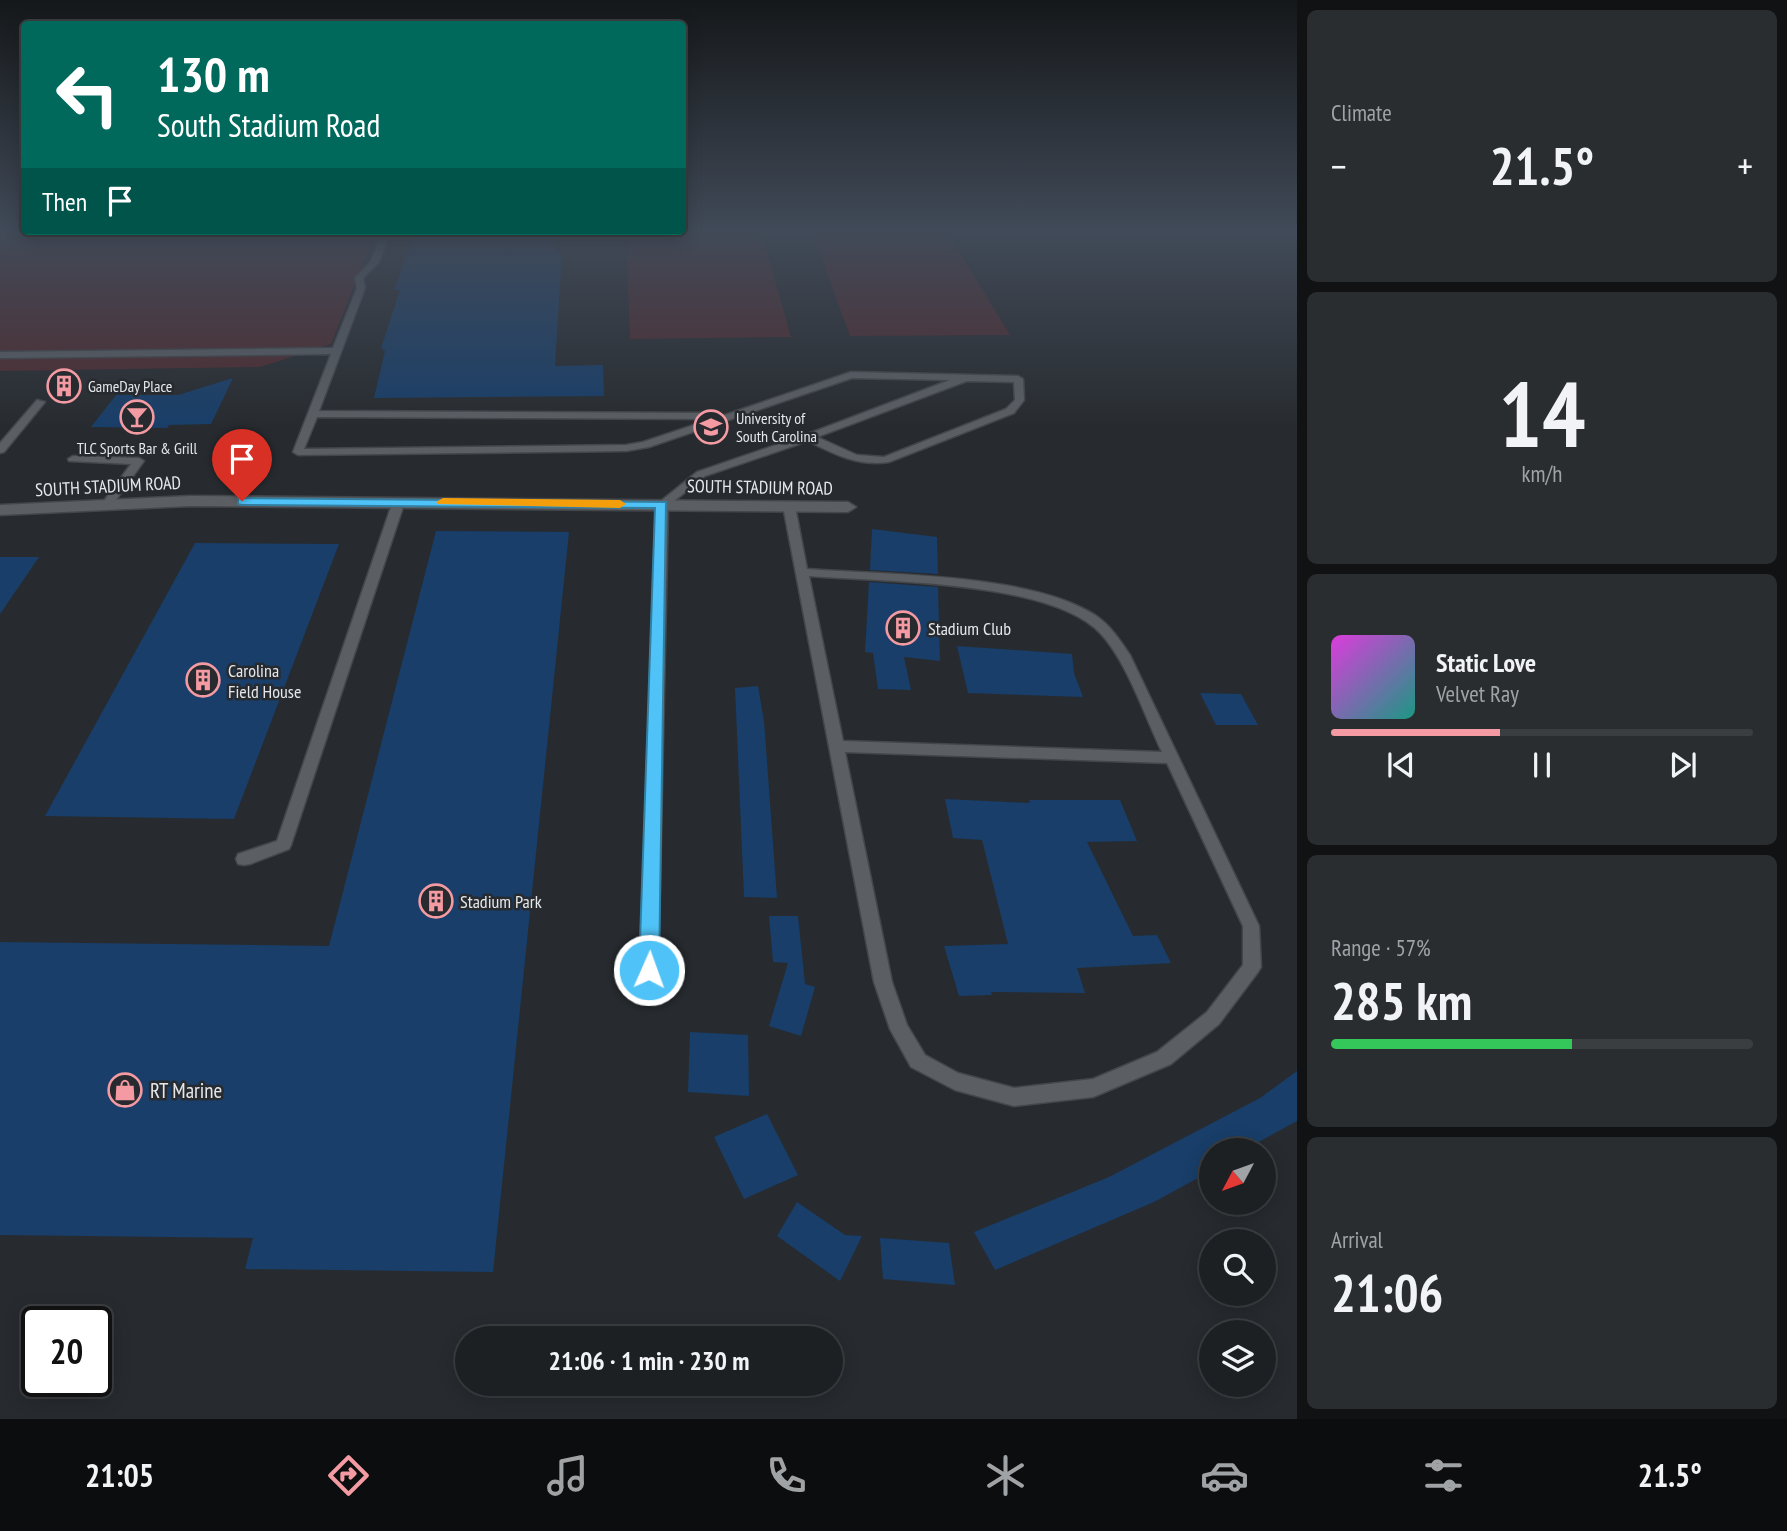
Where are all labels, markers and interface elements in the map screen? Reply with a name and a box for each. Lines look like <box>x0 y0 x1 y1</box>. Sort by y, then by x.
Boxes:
text: 130 m <box>157 42 270 106</box>
icon: left <box>42 49 133 140</box>
text: Climate <box>1331 98 1392 127</box>
text: South Stadium Road <box>157 104 380 146</box>
text: 21.5° <box>1490 132 1594 199</box>
text: − <box>1331 141 1347 190</box>
text: + <box>1737 141 1753 190</box>
icon: arrive <box>101 182 139 220</box>
text: Then <box>42 185 87 218</box>
text: 14 <box>1499 354 1586 472</box>
building icon: GameDay Place <box>45 367 83 405</box>
place label: GameDay Place <box>88 376 172 396</box>
bar icon: TLC Sports Bar & Grill <box>118 398 156 436</box>
school or university icon: University of South Carolina <box>692 408 730 446</box>
place label: University of South Carolina <box>736 408 817 446</box>
pin <box>212 429 272 501</box>
place label: TLC Sports Bar & Grill <box>77 438 198 458</box>
icon: arrive <box>223 440 261 478</box>
text: km/h <box>1522 459 1562 488</box>
street label: SOUTH STADIUM ROAD <box>35 471 181 501</box>
street label: SOUTH STADIUM ROAD <box>687 474 833 500</box>
building icon: Stadium Club <box>884 609 922 647</box>
place label: Stadium Club <box>928 617 1011 640</box>
text: Static Love <box>1436 646 1536 679</box>
place label: Carolina Field House <box>228 659 301 703</box>
building icon: Carolina Field House <box>184 661 222 699</box>
text: Velvet Ray <box>1436 679 1519 708</box>
icon: previous <box>1382 746 1420 784</box>
icon: pause <box>1523 746 1561 784</box>
icon: next <box>1664 746 1702 784</box>
building icon: Stadium Park <box>417 882 455 920</box>
place label: Stadium Park <box>460 890 542 913</box>
position arrow <box>612 933 686 1007</box>
text: Range · 57% <box>1331 933 1431 962</box>
text: 285 km <box>1331 967 1472 1034</box>
shop icon: RT Marine <box>106 1071 144 1109</box>
place label: RT Marine <box>150 1077 222 1104</box>
north arrow <box>1199 1138 1276 1214</box>
map controls <box>1199 1138 1276 1397</box>
text: Arrival <box>1331 1225 1383 1254</box>
button: search <box>1199 1229 1276 1306</box>
text: 21:06 <box>1331 1259 1443 1326</box>
speed limit sign: 20 <box>21 1306 112 1397</box>
button: layers <box>1199 1320 1276 1397</box>
text: 21:06 · 1 min · 230 m <box>549 1344 749 1377</box>
icon: directions <box>324 1451 373 1500</box>
icon: music <box>543 1451 592 1500</box>
icon: phone <box>762 1451 811 1500</box>
icon: climate <box>981 1451 1030 1500</box>
icon: car <box>1200 1451 1249 1500</box>
icon: filters <box>1419 1451 1468 1500</box>
text: 21:05 <box>85 1454 154 1496</box>
text: 21.5° <box>1638 1454 1702 1496</box>

